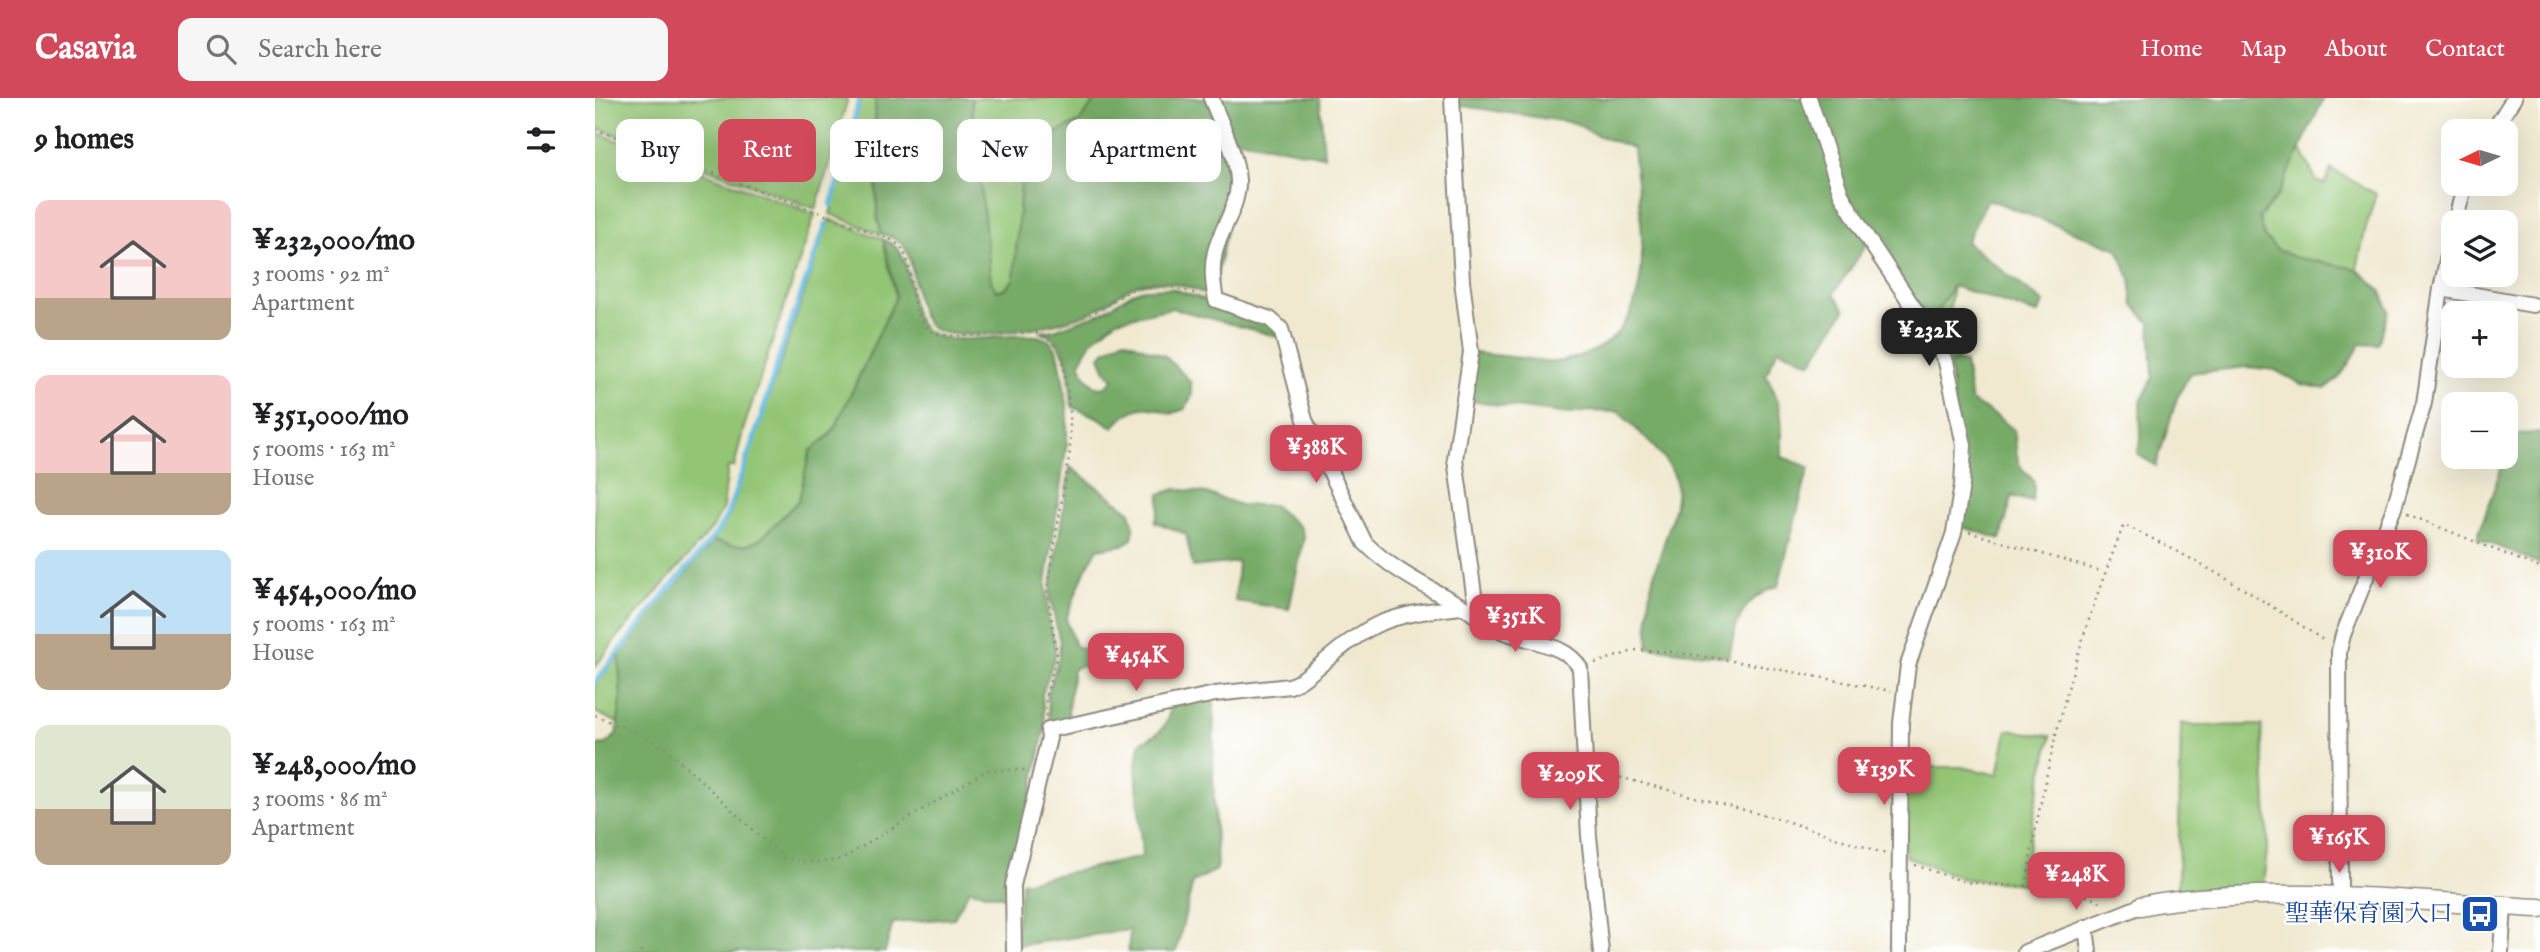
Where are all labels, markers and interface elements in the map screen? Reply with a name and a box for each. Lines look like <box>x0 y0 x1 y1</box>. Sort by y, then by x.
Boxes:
search box <box>178 18 668 81</box>
text: Casavia <box>35 28 136 70</box>
icon: search <box>202 30 240 68</box>
text: Search here <box>258 33 382 66</box>
text: Home <box>2140 34 2203 65</box>
text: Map <box>2241 34 2287 65</box>
text: About <box>2325 34 2387 65</box>
text: Contact <box>2425 34 2505 65</box>
chip: Buy <box>616 119 704 182</box>
chip: Rent <box>718 119 816 182</box>
chip: Filters <box>830 119 943 182</box>
chip: New <box>957 119 1052 182</box>
chip: Apartment <box>1066 119 1221 182</box>
north arrow <box>2441 119 2518 196</box>
map controls <box>2441 119 2518 469</box>
text: 9 homes <box>35 121 134 159</box>
icon: filters <box>522 121 560 159</box>
button: layers <box>2441 210 2518 287</box>
text: ¥232,000/mo <box>252 222 415 260</box>
icon: home <box>91 228 175 312</box>
text: 3 rooms · 92 m² <box>252 260 390 289</box>
text: Apartment <box>252 289 355 318</box>
button: + <box>2441 301 2518 378</box>
pin: ¥232K <box>1880 308 1978 368</box>
text: ¥232K <box>1897 316 1961 345</box>
button: − <box>2441 392 2518 469</box>
text: ¥351,000/mo <box>252 397 409 435</box>
icon: home <box>91 403 175 487</box>
pin: ¥388K <box>1267 426 1365 485</box>
text: ¥388K <box>1286 433 1346 462</box>
text: 5 rooms · 163 m² <box>252 435 396 464</box>
text: House <box>252 464 314 493</box>
pin: ¥310K <box>2331 531 2429 590</box>
text: ¥310K <box>2349 538 2411 567</box>
text: ¥454,000/mo <box>252 572 416 610</box>
icon: home <box>91 578 175 662</box>
pin: ¥351K <box>1466 594 1564 654</box>
text: ¥351K <box>1486 602 1544 631</box>
text: 5 rooms · 163 m² <box>252 610 396 639</box>
pin: ¥454K <box>1087 634 1185 693</box>
text: House <box>252 639 314 668</box>
text: ¥454K <box>1104 641 1168 670</box>
text: ¥248,000/mo <box>252 747 416 785</box>
pin: ¥139K <box>1835 748 1933 807</box>
pin: ¥209K <box>1521 752 1619 812</box>
icon: home <box>91 753 175 837</box>
text: ¥139K <box>1854 755 1914 784</box>
text: ¥209K <box>1537 760 1603 789</box>
text: 3 rooms · 86 m² <box>252 785 388 814</box>
text: Apartment <box>252 814 355 843</box>
pin: ¥165K <box>2290 816 2388 875</box>
text: ¥165K <box>2309 823 2369 852</box>
pin: ¥248K <box>2027 852 2125 912</box>
text: ¥248K <box>2044 860 2108 889</box>
bus stop icon: 聖華保育園入口 <box>2459 893 2501 935</box>
place label: 聖華保育園入口 <box>2285 899 2453 930</box>

